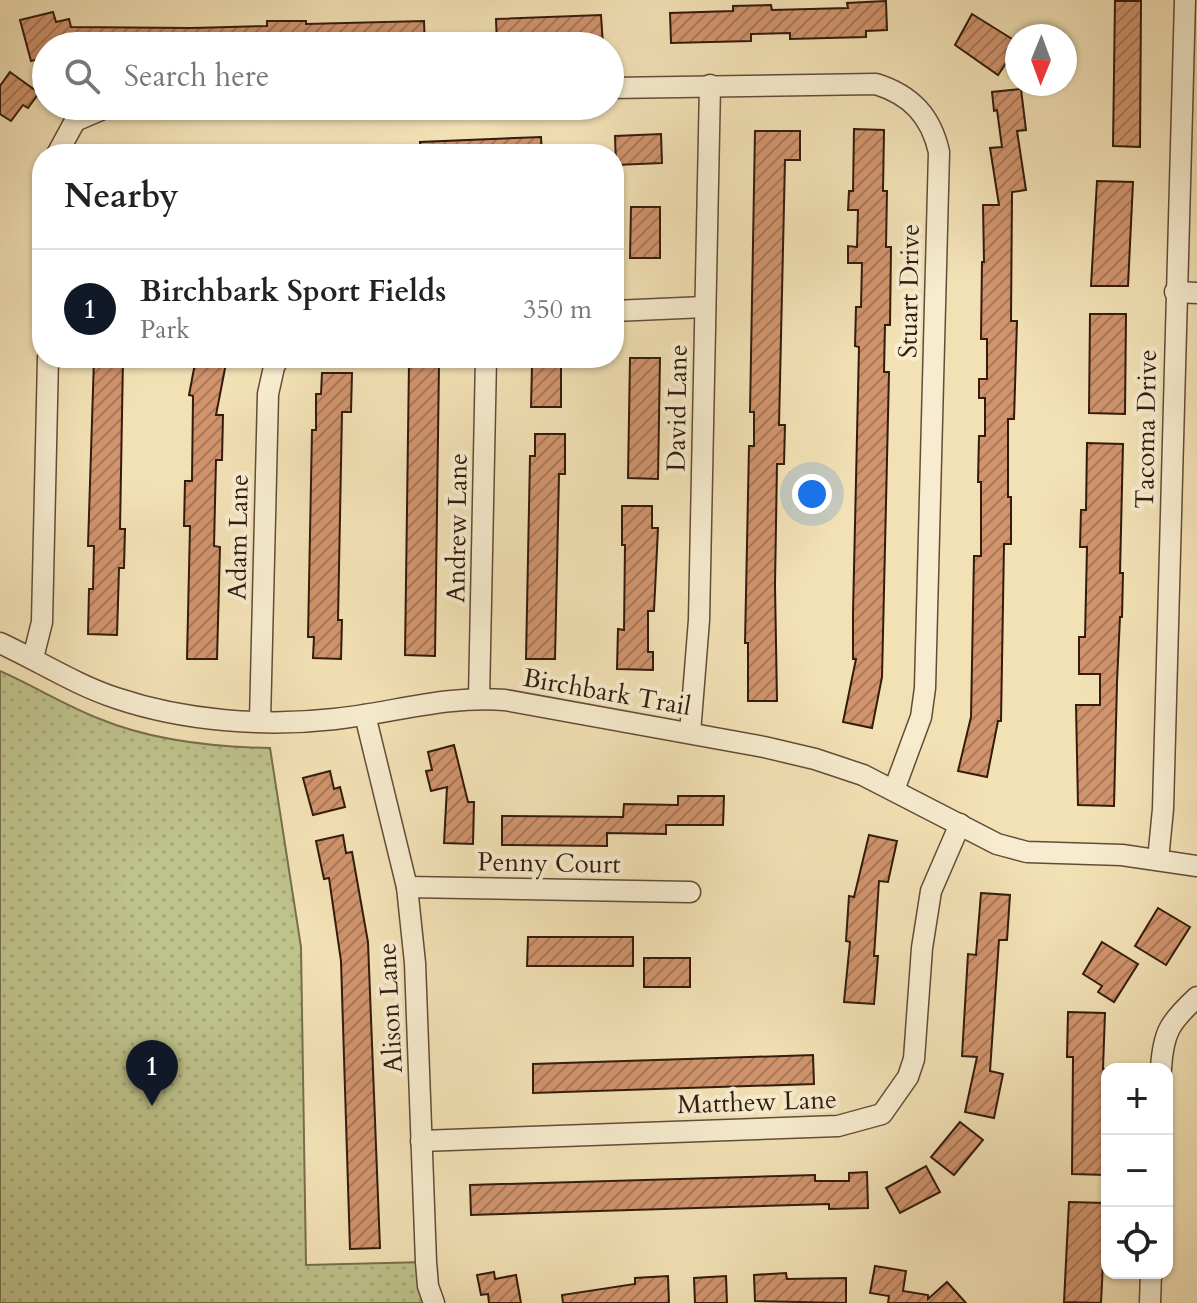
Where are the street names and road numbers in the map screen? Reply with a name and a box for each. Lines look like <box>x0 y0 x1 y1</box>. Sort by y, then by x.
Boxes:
street label: Stuart Drive <box>890 224 928 358</box>
street label: David Lane <box>658 344 696 472</box>
street label: Tacoma Drive <box>1127 349 1165 509</box>
street label: Andrew Lane <box>438 453 476 603</box>
street label: Adam Lane <box>219 474 257 600</box>
street label: Birchbark Trail <box>520 660 694 724</box>
street label: Penny Court <box>477 844 621 882</box>
street label: Alison Lane <box>369 942 411 1074</box>
street label: Matthew Lane <box>677 1082 837 1122</box>

